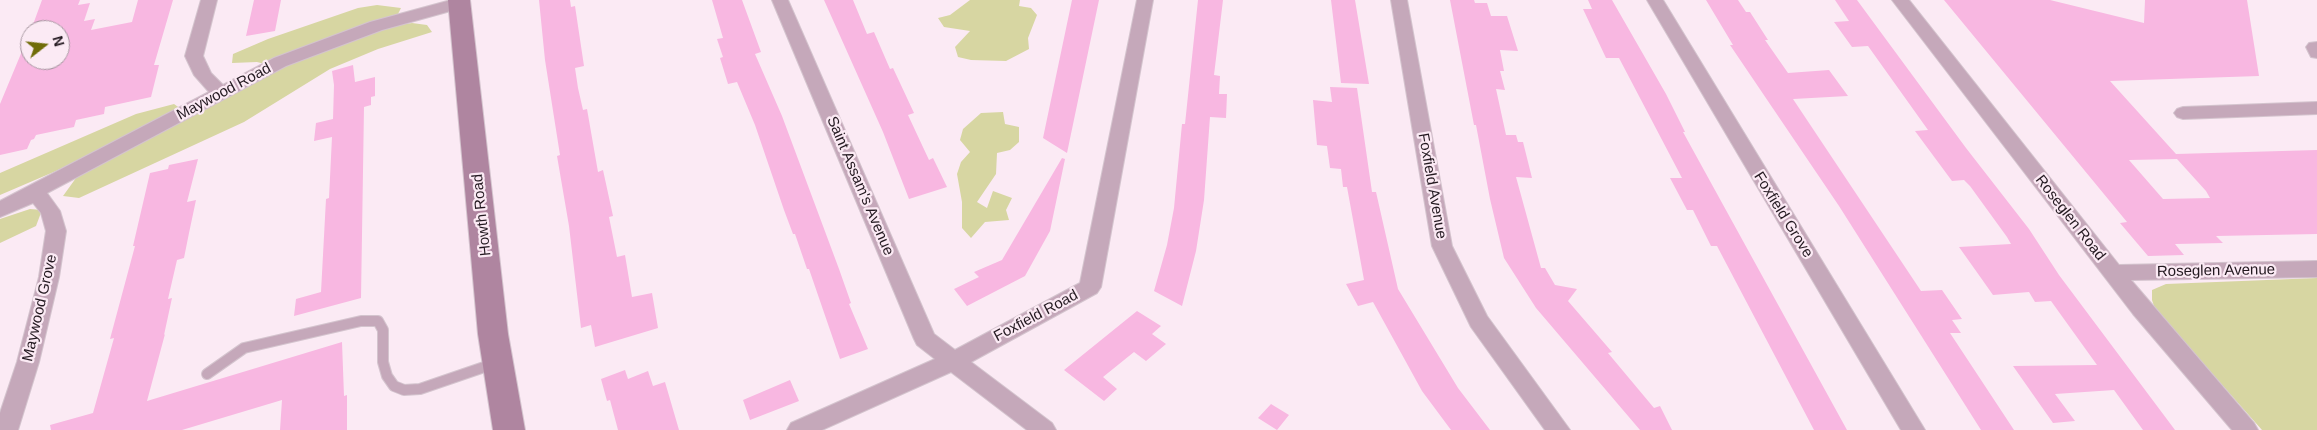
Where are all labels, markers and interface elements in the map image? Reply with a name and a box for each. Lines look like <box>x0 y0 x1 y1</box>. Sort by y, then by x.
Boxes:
north arrow <box>20 20 70 70</box>
text: N <box>49 34 68 48</box>
street label: Maywood Road <box>174 60 274 124</box>
street label: Saint Assam's Avenue <box>823 114 897 258</box>
street label: Foxfield Avenue <box>1414 132 1450 240</box>
street label: Foxfield Grove <box>1750 169 1816 261</box>
street label: Roseglen Road <box>2031 172 2109 264</box>
street label: Howth Road <box>469 173 495 257</box>
street label: Maywood Grove <box>19 253 61 363</box>
street label: Roseglen Avenue <box>2157 261 2275 281</box>
street label: Foxfield Road <box>991 286 1081 346</box>

